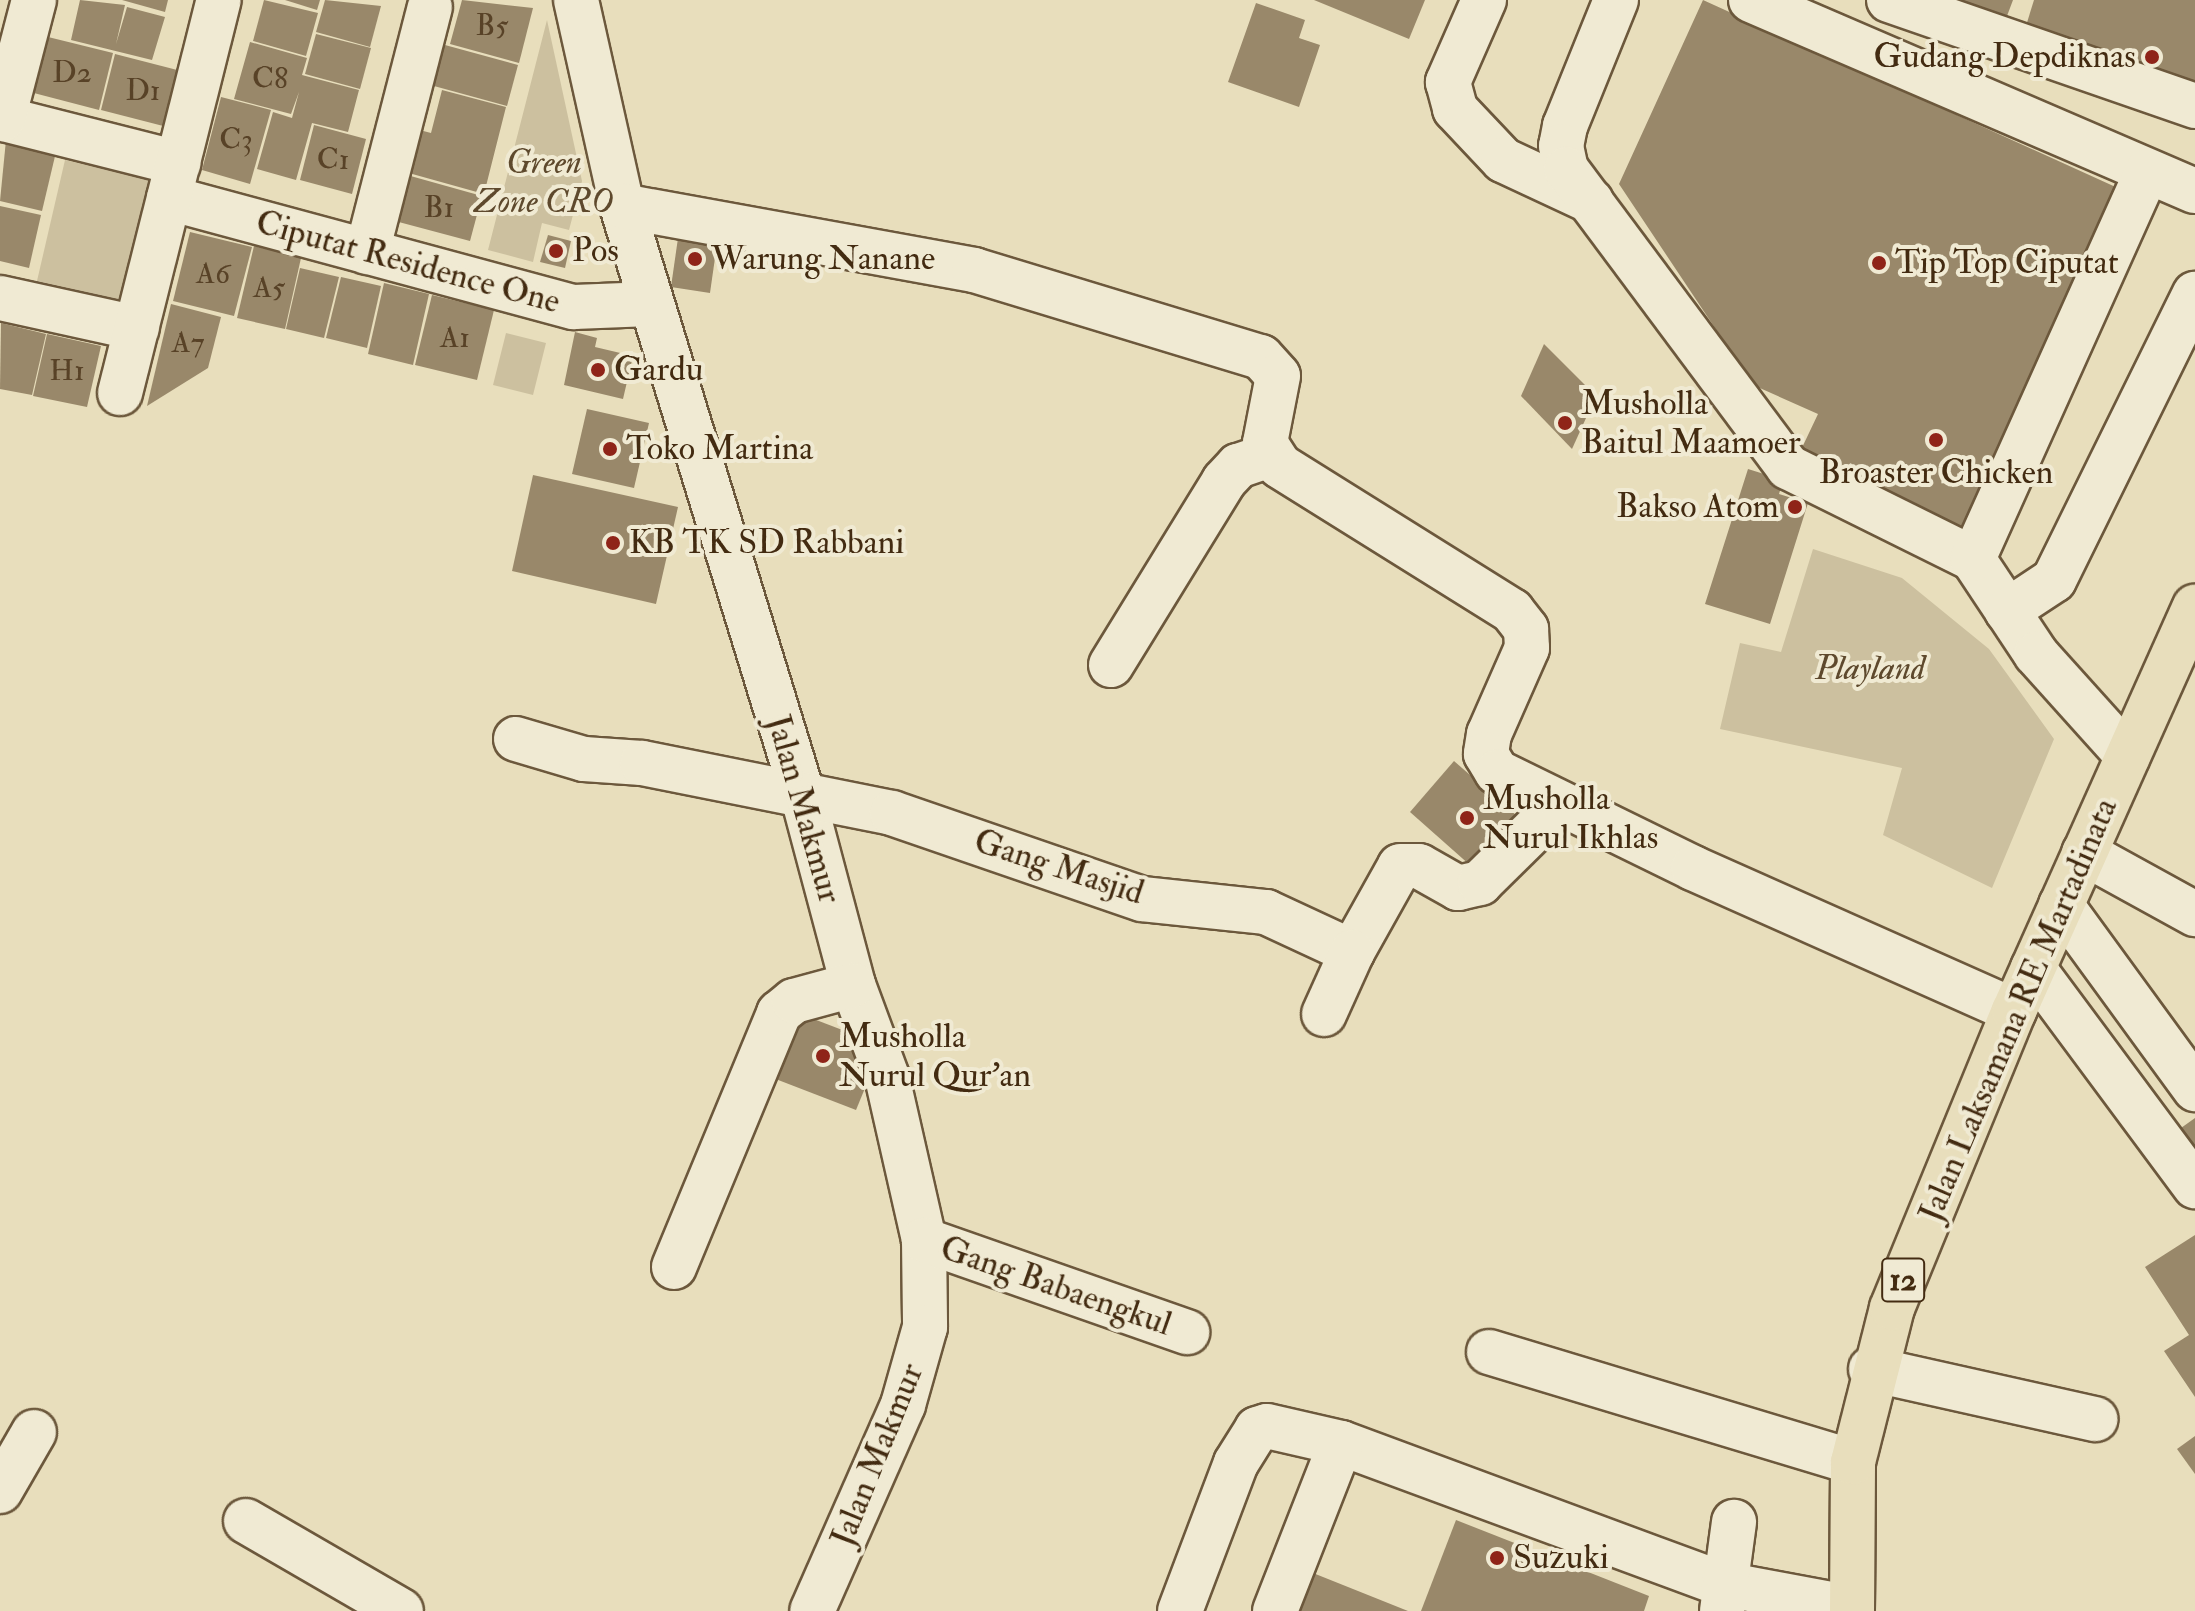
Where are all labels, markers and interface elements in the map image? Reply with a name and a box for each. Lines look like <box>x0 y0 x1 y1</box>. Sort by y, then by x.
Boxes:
house number: B5 <box>476 8 508 44</box>
place label: Gudang Depdiknas <box>1873 37 2136 77</box>
marker: Gudang Depdiknas <box>2143 48 2161 66</box>
house number: D2 <box>52 55 92 91</box>
house number: C8 <box>252 61 288 97</box>
house number: D1 <box>125 73 161 109</box>
house number: C3 <box>219 122 253 158</box>
house number: C1 <box>317 142 349 178</box>
park label: Green Zone CRO <box>474 142 614 222</box>
house number: B1 <box>424 190 454 226</box>
street label: Ciputat Residence One <box>252 202 564 322</box>
place label: Pos <box>572 231 619 271</box>
place label: Warung Nanane <box>711 239 935 279</box>
marker: Pos <box>547 242 565 260</box>
place label: Tip Top Ciputat <box>1895 243 2119 283</box>
marker: Warung Nanane <box>686 250 704 268</box>
marker: Tip Top Ciputat <box>1870 254 1888 272</box>
house number: A6 <box>196 256 230 292</box>
house number: A5 <box>253 270 285 306</box>
house number: A1 <box>440 320 470 356</box>
house number: A7 <box>172 325 204 361</box>
place label: Gardu <box>614 350 703 390</box>
house number: H1 <box>49 353 85 389</box>
marker: Gardu <box>589 361 607 379</box>
place label: Musholla Baitul Maamoer <box>1581 383 1801 462</box>
marker: Musholla Baitul Maamoer <box>1556 414 1574 432</box>
place label: Toko Martina <box>626 429 813 469</box>
marker: Broaster Chicken <box>1927 431 1945 449</box>
marker: Toko Martina <box>601 440 619 458</box>
place label: Broaster Chicken <box>1819 453 2053 493</box>
place label: Bakso Atom <box>1616 487 1779 527</box>
marker: Bakso Atom <box>1786 498 1804 516</box>
place label: KB TK SD Rabbani <box>629 523 904 563</box>
marker: KB TK SD Rabbani <box>604 534 622 552</box>
park label: Playland <box>1815 649 1925 689</box>
street label: Jalan Makmur <box>758 710 850 908</box>
place label: Musholla Nurul Ikhlas <box>1483 778 1658 858</box>
street label: Jalan Laksamana RE Martadinata <box>1910 792 2126 1228</box>
marker: Musholla Nurul Ikhlas <box>1458 809 1476 827</box>
street label: Gang Masjid <box>969 820 1149 914</box>
place label: Musholla Nurul Qur'an <box>839 1016 1031 1096</box>
marker: Musholla Nurul Qur'an <box>814 1047 832 1065</box>
street label: Gang Babaengkul <box>935 1227 1177 1345</box>
road number: 12 <box>1881 1252 1925 1308</box>
street label: Jalan Makmur <box>822 1358 932 1552</box>
place label: Suzuki <box>1513 1538 1609 1578</box>
marker: Suzuki <box>1488 1549 1506 1567</box>

